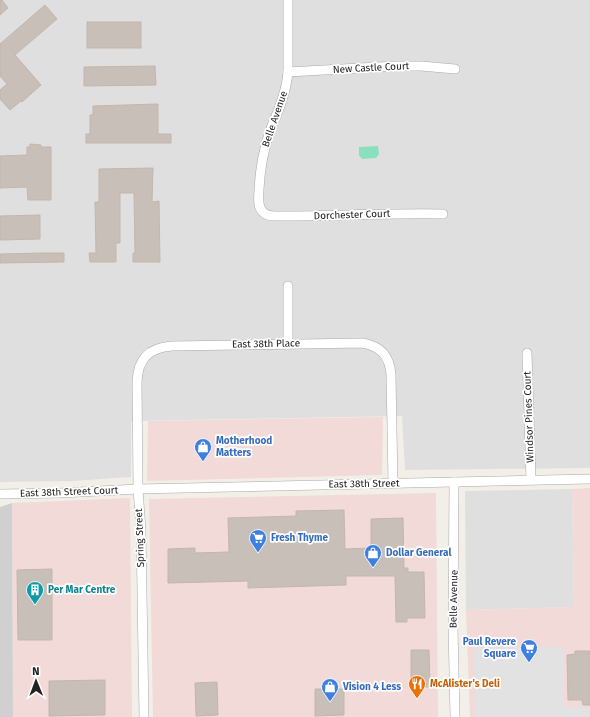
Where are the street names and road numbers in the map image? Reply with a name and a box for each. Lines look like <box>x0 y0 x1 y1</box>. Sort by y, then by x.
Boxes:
street label: New Castle Court <box>332 60 410 76</box>
street label: Belle Avenue <box>260 89 290 149</box>
street label: Dorchester Court <box>314 208 391 222</box>
street label: East 38th Place <box>232 337 300 351</box>
street label: Windsor Pines Court <box>521 371 537 463</box>
street label: East 38th Street <box>328 477 400 491</box>
street label: East 38th Street Court <box>20 484 119 500</box>
street label: Spring Street <box>133 508 147 568</box>
street label: Belle Avenue <box>447 570 461 628</box>

